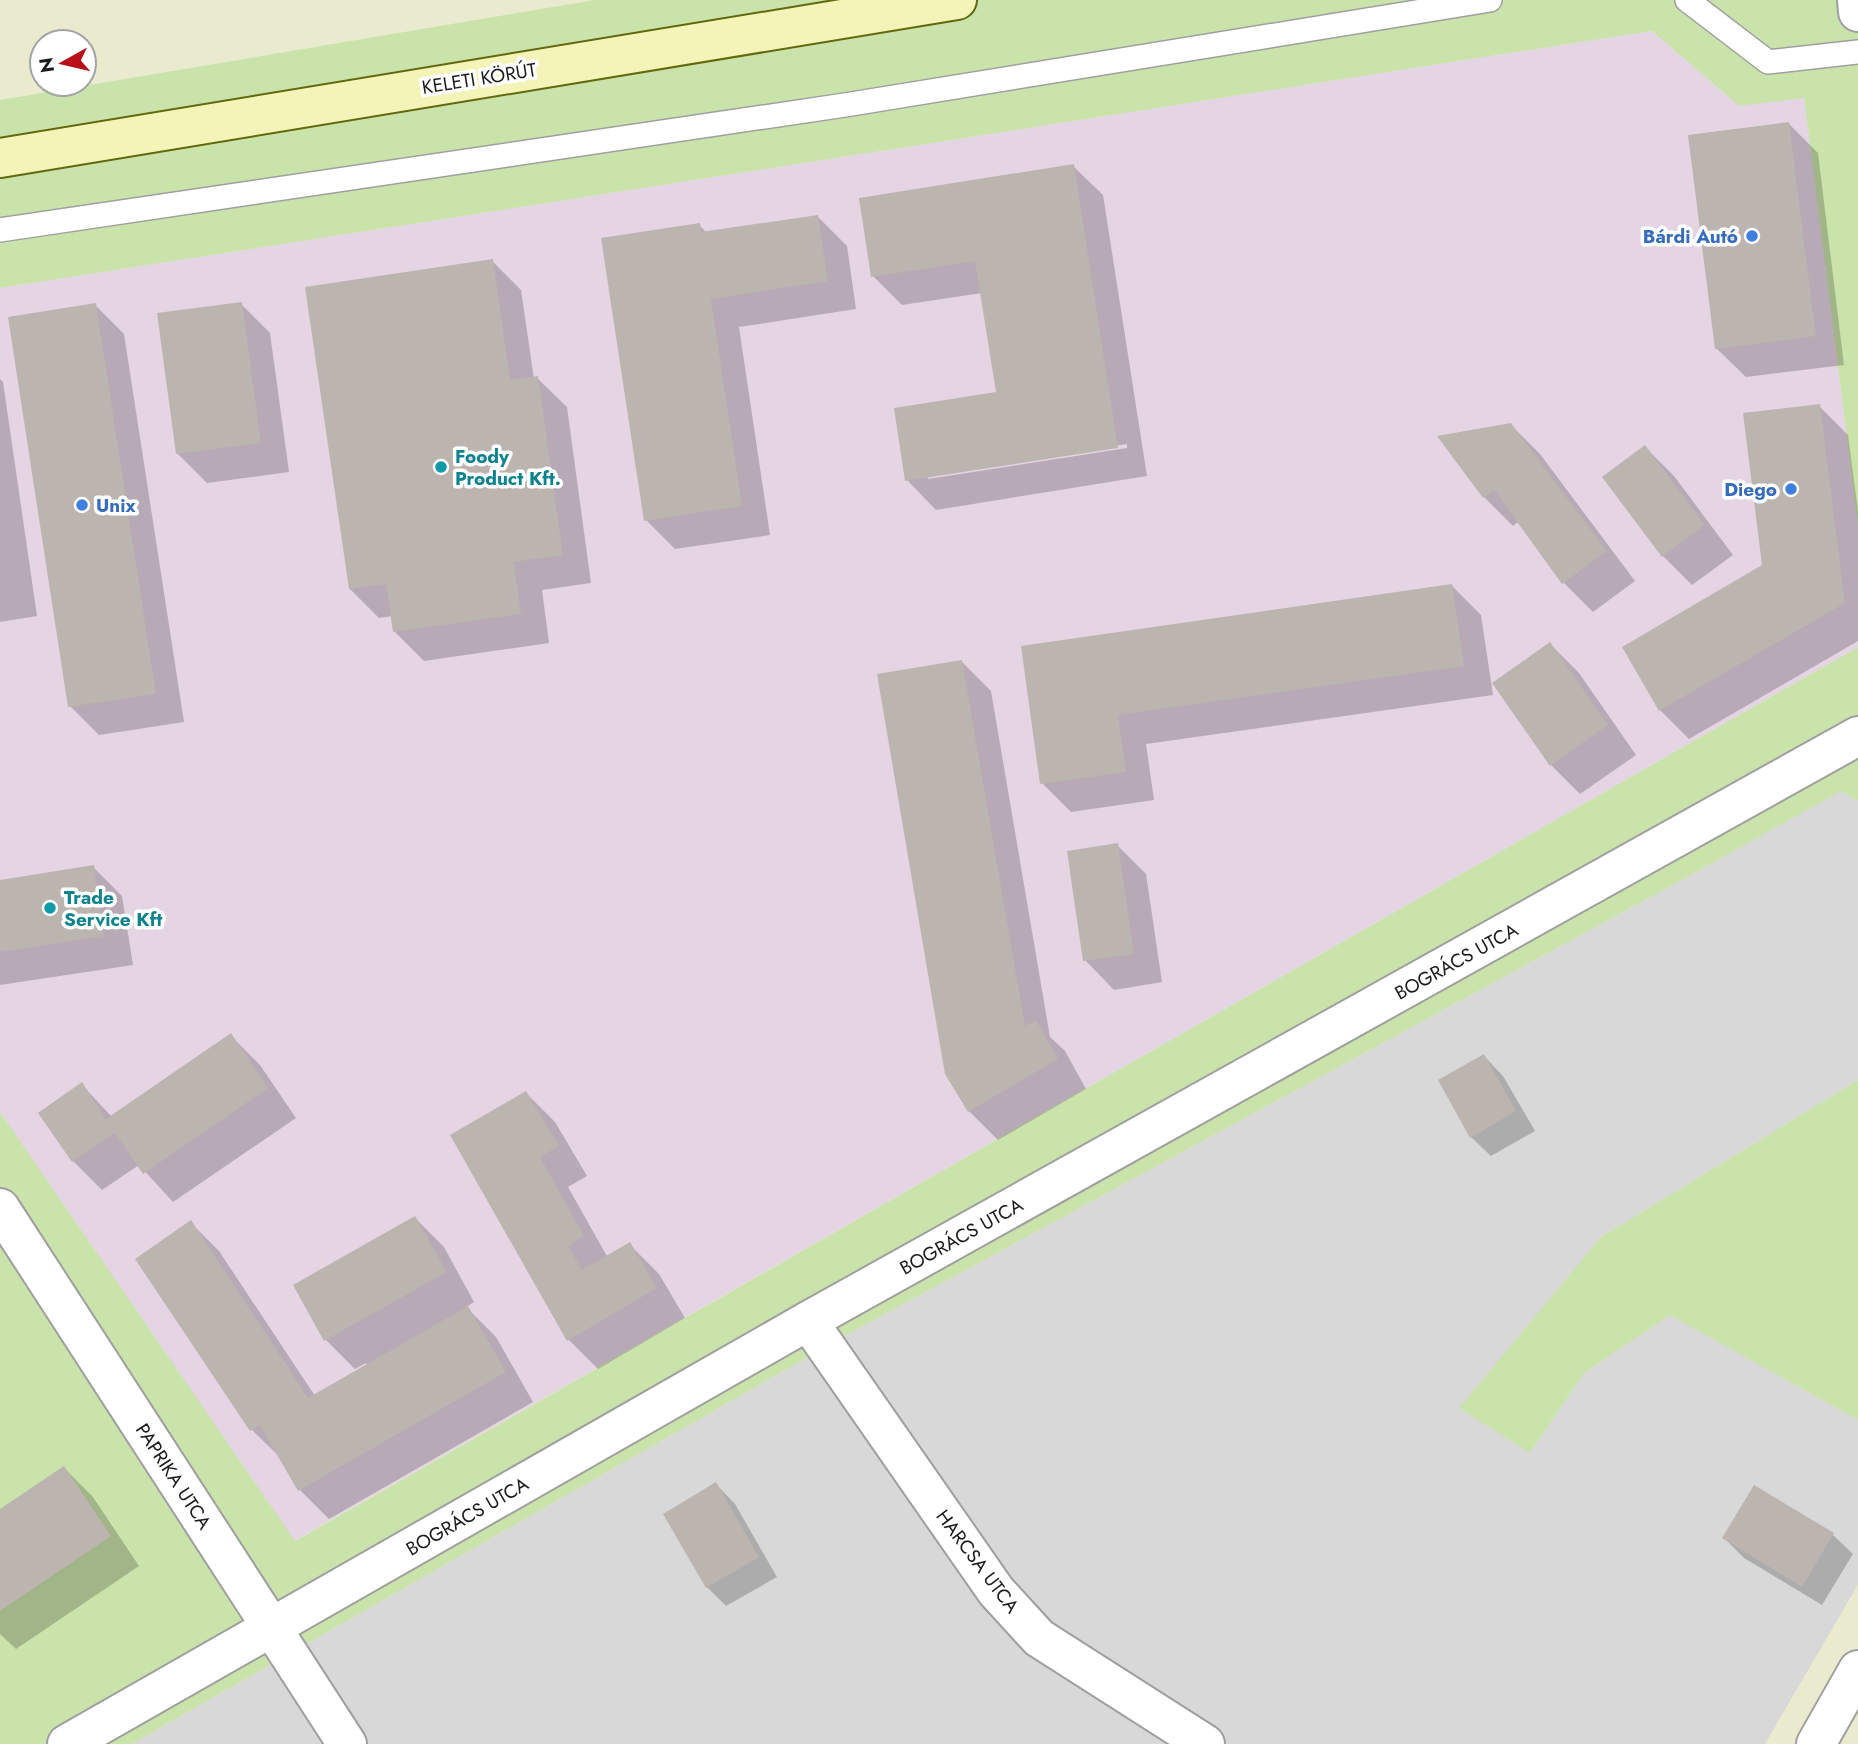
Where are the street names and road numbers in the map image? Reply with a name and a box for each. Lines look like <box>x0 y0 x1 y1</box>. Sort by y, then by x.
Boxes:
street label: KELETI KÖRÚT <box>420 56 538 101</box>
street label: BOGRÁCS UTCA <box>1390 916 1523 1006</box>
street label: BOGRÁCS UTCA <box>895 1191 1028 1281</box>
street label: PAPRIKA UTCA <box>129 1418 218 1535</box>
street label: BOGRÁCS UTCA <box>401 1470 534 1562</box>
street label: HARCSA UTCA <box>930 1504 1026 1619</box>

